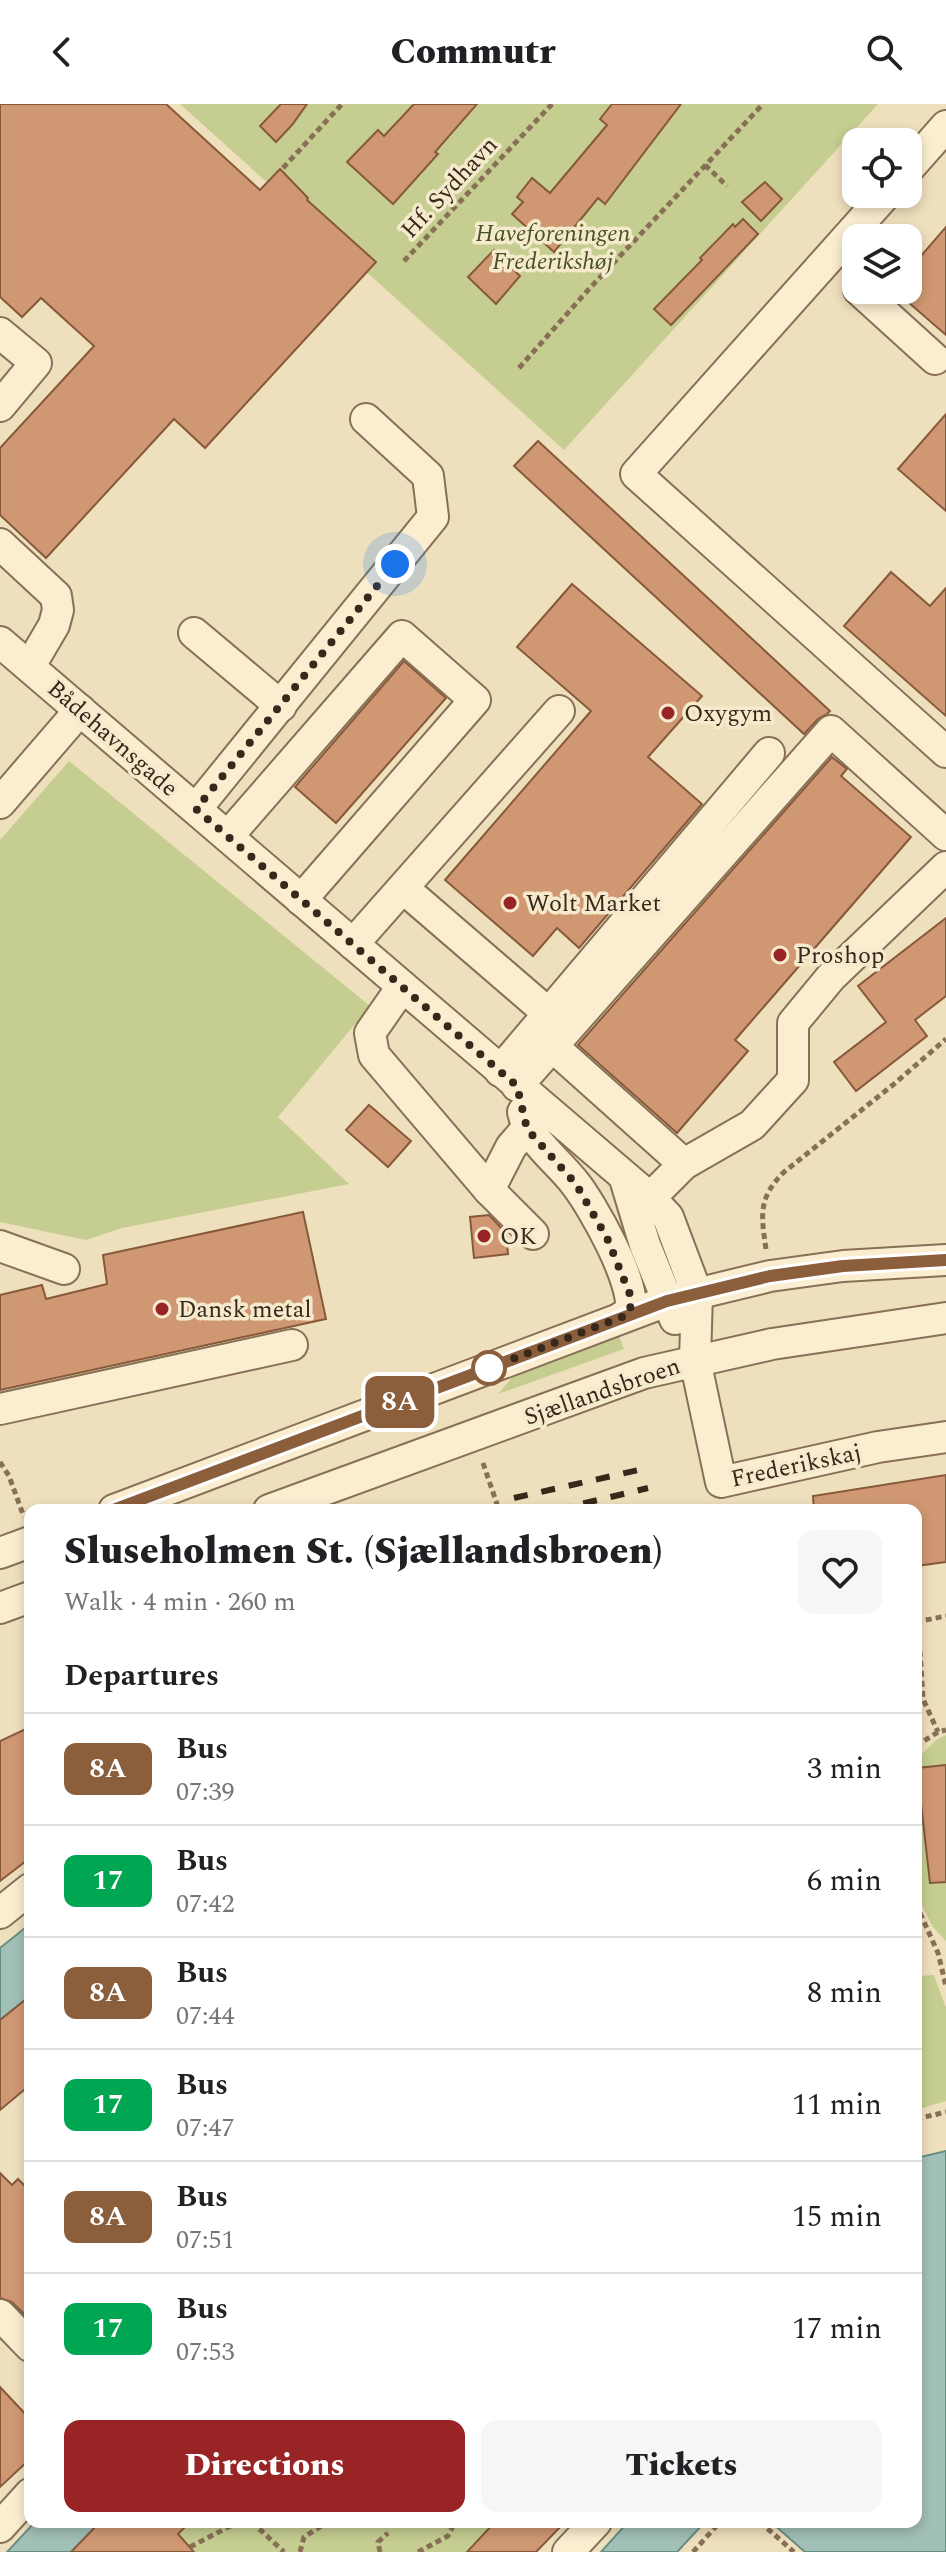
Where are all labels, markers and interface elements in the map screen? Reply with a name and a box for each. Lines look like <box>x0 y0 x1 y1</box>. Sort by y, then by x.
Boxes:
text: Commutr <box>391 25 555 80</box>
icon: back <box>40 30 84 74</box>
icon: search <box>862 30 906 74</box>
street label: Hf. Sydhavn <box>393 128 507 247</box>
map controls <box>842 128 922 304</box>
button: locate <box>842 128 922 208</box>
park label: Haveforeningen Frederikshøj <box>476 216 631 280</box>
button: layers <box>842 224 922 304</box>
your location <box>375 544 415 584</box>
street label: Bådehavnsgade <box>39 672 186 806</box>
place label: Oxygym <box>684 696 772 732</box>
marker: Oxygym <box>659 704 677 722</box>
place label: Wolt Market <box>526 886 661 922</box>
marker: Wolt Market <box>501 894 519 912</box>
place label: Proshop <box>796 938 884 974</box>
marker: Proshop <box>771 946 789 964</box>
place label: OK <box>500 1219 537 1255</box>
marker: OK <box>475 1227 493 1245</box>
place label: Dansk metal <box>178 1292 312 1328</box>
marker: Dansk metal <box>153 1300 171 1318</box>
street label: Sjællandsbroen <box>519 1348 685 1435</box>
unlabelled marker <box>472 1351 506 1385</box>
line badge: 8A <box>364 1376 436 1428</box>
text: 8A <box>381 1380 419 1423</box>
street label: Frederikskaj <box>728 1435 865 1497</box>
text: Sluseholmen St. (Sjællandsbroen) <box>64 1523 662 1581</box>
button: heart <box>798 1530 882 1614</box>
text: Walk · 4 min · 260 m <box>64 1582 296 1622</box>
text: Departures <box>64 1653 219 1699</box>
text: Bus <box>176 1726 228 1772</box>
text: 3 min <box>807 1746 882 1792</box>
text: 8A <box>89 1747 127 1790</box>
text: 07:39 <box>176 1772 235 1812</box>
text: Bus <box>176 1838 228 1884</box>
text: 6 min <box>807 1858 882 1904</box>
text: 17 <box>92 1859 124 1902</box>
text: 07:42 <box>176 1884 235 1924</box>
text: Bus <box>176 1950 228 1996</box>
text: 8 min <box>807 1970 882 2016</box>
text: 8A <box>89 1971 127 2014</box>
text: 07:44 <box>176 1996 235 2036</box>
text: Bus <box>176 2062 228 2108</box>
text: 11 min <box>792 2082 882 2128</box>
text: 17 <box>92 2083 124 2126</box>
text: 07:47 <box>176 2108 235 2148</box>
text: Bus <box>176 2174 228 2220</box>
text: 15 min <box>792 2194 882 2240</box>
text: 8A <box>89 2195 127 2238</box>
text: 07:51 <box>176 2220 235 2260</box>
text: Bus <box>176 2286 228 2332</box>
text: 17 min <box>792 2306 882 2352</box>
text: 17 <box>92 2307 124 2350</box>
text: 07:53 <box>176 2332 235 2372</box>
button: Directions <box>64 2420 465 2512</box>
button: Tickets <box>481 2420 882 2512</box>

